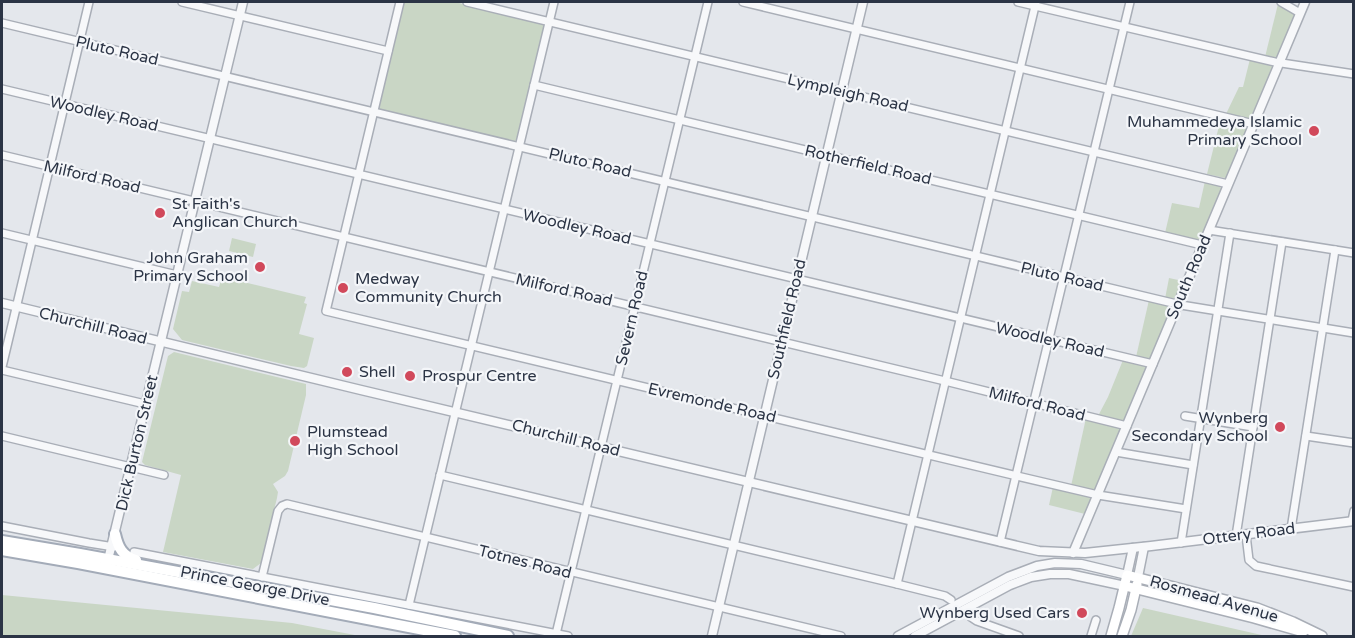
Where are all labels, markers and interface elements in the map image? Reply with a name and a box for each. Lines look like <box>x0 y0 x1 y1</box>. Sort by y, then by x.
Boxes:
street label: Pluto Road <box>74 32 160 70</box>
street label: Lympleigh Road <box>785 69 911 117</box>
street label: Woodley Road <box>48 92 160 136</box>
place label: Muhammedeya Islamic Primary School <box>1127 112 1302 150</box>
marker: Muhammedeya Islamic Primary School <box>1307 124 1321 138</box>
street label: Rotherfield Road <box>803 141 933 189</box>
street label: Pluto Road <box>547 144 633 182</box>
street label: Milford Road <box>42 156 142 198</box>
place label: St Faith's Anglican Church <box>172 194 298 232</box>
street label: Woodley Road <box>521 205 633 249</box>
marker: St Faith's Anglican Church <box>153 206 167 220</box>
street label: South Road <box>1162 232 1216 322</box>
place label: John Graham Primary School <box>133 248 248 286</box>
street label: Southfield Road <box>763 257 811 381</box>
street label: Pluto Road <box>1019 258 1105 296</box>
marker: John Graham Primary School <box>253 260 267 274</box>
place label: Medway Community Church <box>355 269 502 307</box>
street label: Milford Road <box>514 269 614 311</box>
street label: Severn Road <box>611 269 653 367</box>
marker: Medway Community Church <box>336 281 350 295</box>
street label: Churchill Road <box>37 303 149 349</box>
street label: Woodley Road <box>994 318 1106 362</box>
place label: Shell <box>359 362 396 382</box>
marker: Shell <box>340 365 354 379</box>
place label: Prospur Centre <box>422 366 537 386</box>
marker: Prospur Centre <box>403 369 417 383</box>
street label: Dick Burton Street <box>112 373 162 513</box>
street label: Evremonde Road <box>646 379 778 427</box>
street label: Milford Road <box>987 382 1087 426</box>
place label: Wynberg Secondary School <box>1132 408 1268 446</box>
street label: Churchill Road <box>510 415 622 461</box>
marker: Wynberg Secondary School <box>1273 420 1287 434</box>
place label: Plumstead High School <box>307 422 398 460</box>
marker: Plumstead High School <box>288 434 302 448</box>
street label: Ottery Road <box>1202 518 1296 550</box>
street label: Totnes Road <box>476 541 574 583</box>
street label: Prince George Drive <box>179 562 331 610</box>
street label: Rosmead Avenue <box>1147 571 1281 627</box>
place label: Wynberg Used Cars <box>920 603 1070 623</box>
marker: Wynberg Used Cars <box>1075 606 1089 620</box>

